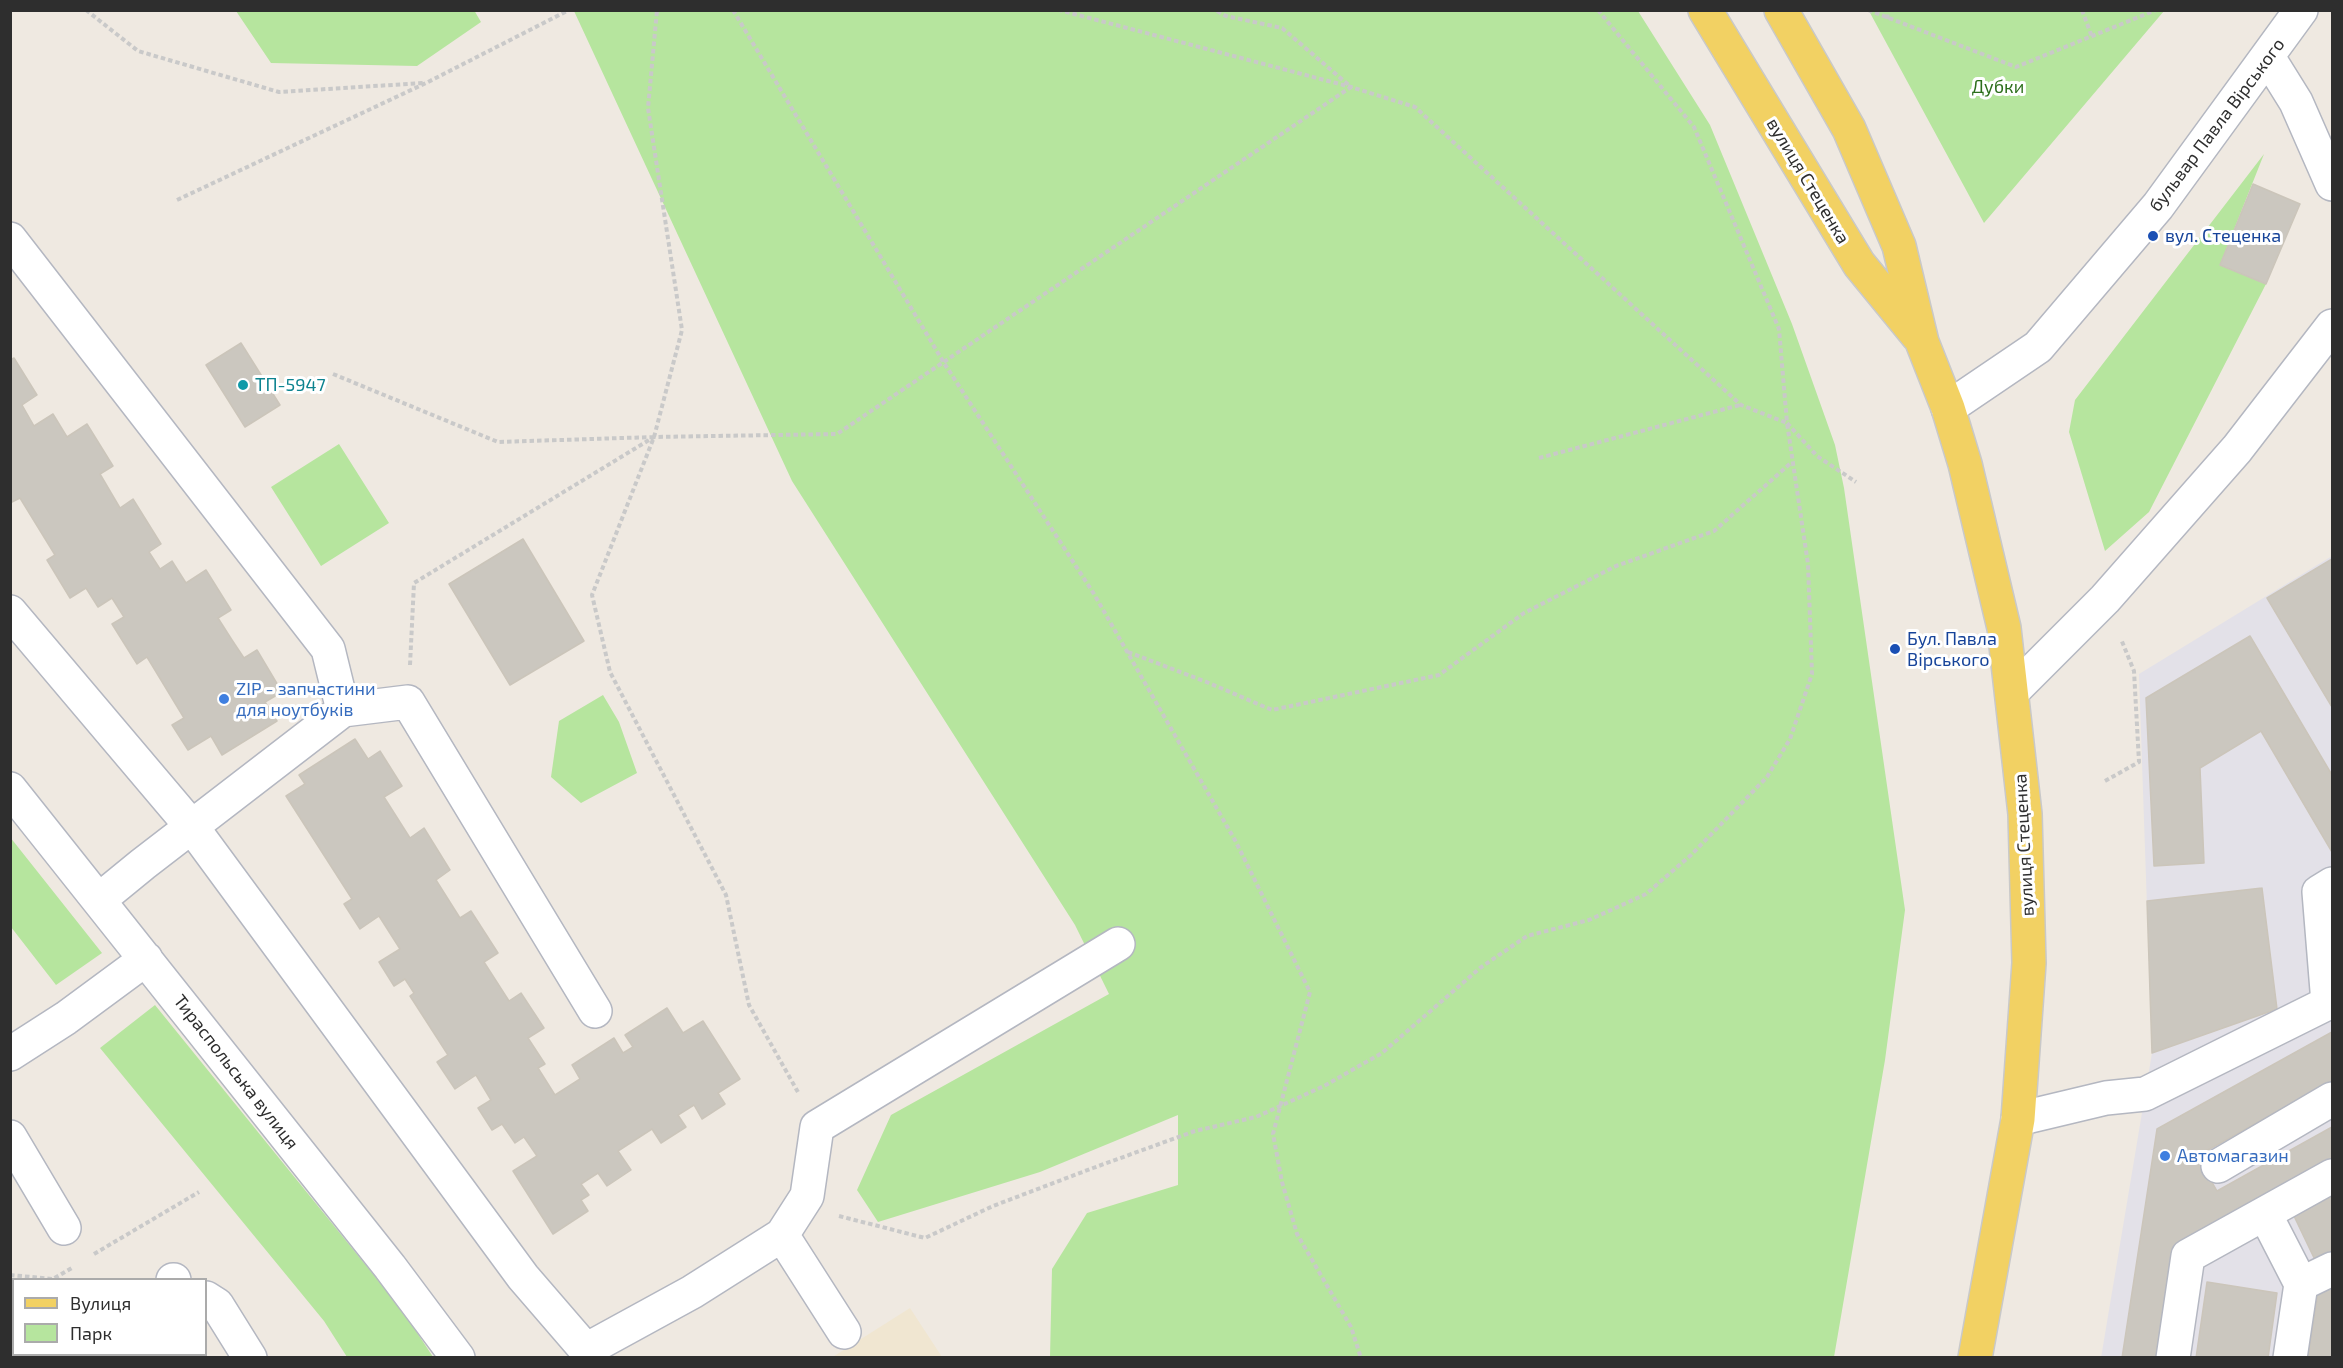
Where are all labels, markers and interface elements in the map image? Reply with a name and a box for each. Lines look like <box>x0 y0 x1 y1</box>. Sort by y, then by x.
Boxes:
street label: бульвар Павла Вірського <box>2145 34 2289 216</box>
park label: Дубки <box>1972 76 2024 98</box>
street label: вулиця Стеценка <box>1762 114 1854 248</box>
place label: вул. Стеценка <box>2165 225 2281 247</box>
marker: вул. Стеценка <box>2146 229 2160 243</box>
place label: ТП-5947 <box>255 374 326 396</box>
marker: ТП-5947 <box>236 378 250 392</box>
place label: Бул. Павла Вірського <box>1907 628 1997 670</box>
marker: Бул. Павла Вірського <box>1888 642 1902 656</box>
place label: ZIP - запчастини для ноутбуків <box>236 678 376 720</box>
marker: ZIP - запчастини для ноутбуків <box>217 692 231 706</box>
street label: вулиця Стеценка <box>2009 773 2039 917</box>
street label: Тираспольська вулиця <box>169 990 303 1154</box>
place label: Автомагазин <box>2177 1145 2289 1167</box>
marker: Автомагазин <box>2158 1149 2172 1163</box>
legend <box>12 1278 207 1356</box>
text: Вулиця <box>70 1292 131 1314</box>
text: Парк <box>70 1322 112 1344</box>

